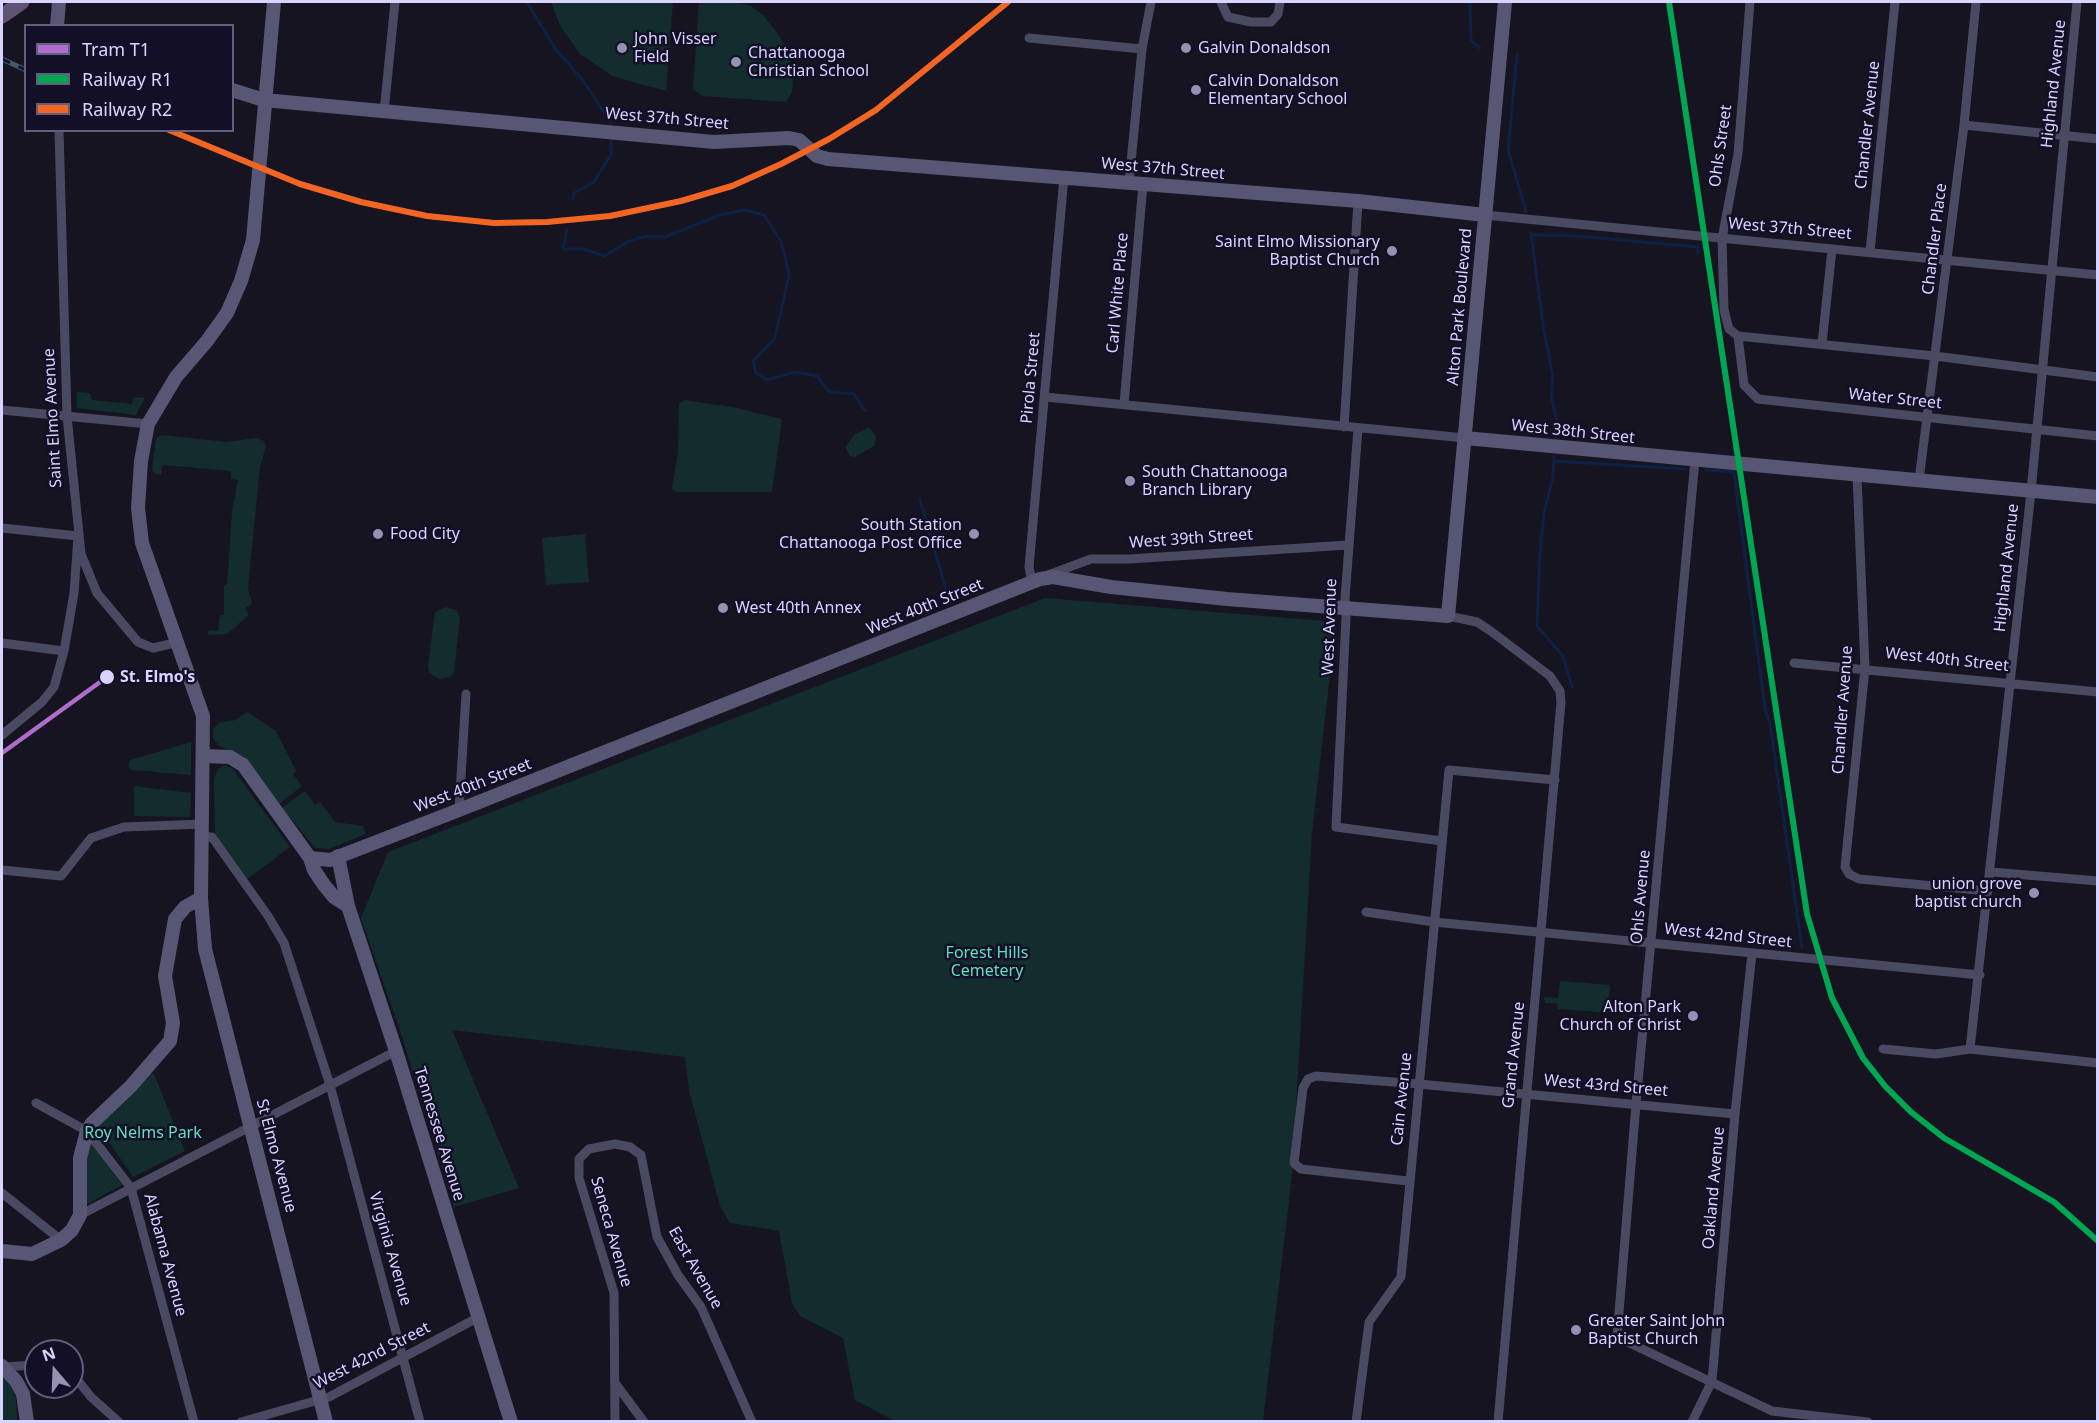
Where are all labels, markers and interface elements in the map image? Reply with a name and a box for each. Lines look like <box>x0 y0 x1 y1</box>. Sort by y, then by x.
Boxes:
street label: Highland Avenue <box>2038 19 2070 149</box>
legend <box>24 24 234 132</box>
place label: John Visser Field <box>634 29 717 67</box>
text: Tram T1 <box>82 37 150 61</box>
place label: Galvin Donaldson <box>1198 38 1330 58</box>
marker: John Visser Field <box>615 41 629 55</box>
marker: Galvin Donaldson <box>1179 41 1193 55</box>
place label: Chattanooga Christian School <box>748 43 869 81</box>
marker: Chattanooga Christian School <box>729 55 743 69</box>
street label: Chandler Avenue <box>1852 60 1884 190</box>
text: Railway R1 <box>82 67 172 91</box>
place label: Calvin Donaldson Elementary School <box>1208 71 1347 109</box>
marker: Calvin Donaldson Elementary School <box>1189 83 1203 97</box>
text: Railway R2 <box>82 97 172 121</box>
street label: West 37th Street <box>604 104 730 134</box>
street label: Ohls Street <box>1706 104 1736 188</box>
street label: West 37th Street <box>1100 154 1226 184</box>
street label: Chandler Place <box>1919 182 1951 296</box>
street label: West 37th Street <box>1727 214 1853 244</box>
street label: Alton Park Boulevard <box>1444 228 1476 386</box>
street label: Carl White Place <box>1103 232 1133 354</box>
place label: Saint Elmo Missionary Baptist Church <box>1215 232 1380 270</box>
marker: Saint Elmo Missionary Baptist Church <box>1385 244 1399 258</box>
street label: Pirola Street <box>1017 331 1045 425</box>
street label: Saint Elmo Avenue <box>40 348 66 488</box>
street label: Water Street <box>1847 385 1943 413</box>
street label: West 38th Street <box>1510 416 1636 448</box>
place label: South Chattanooga Branch Library <box>1142 462 1288 500</box>
marker: South Chattanooga Branch Library <box>1123 474 1137 488</box>
street label: Highland Avenue <box>1991 503 2023 633</box>
place label: South Station Chattanooga Post Office <box>779 515 962 553</box>
place label: Food City <box>390 524 460 544</box>
street label: West 39th Street <box>1128 525 1254 553</box>
marker: Food City <box>371 527 385 541</box>
marker: South Station Chattanooga Post Office <box>967 527 981 541</box>
street label: West 40th Street <box>864 575 986 639</box>
street label: West Avenue <box>1319 578 1341 676</box>
place label: West 40th Annex <box>735 598 861 618</box>
marker: West 40th Annex <box>716 601 730 615</box>
street label: West 40th Street <box>1884 644 2010 676</box>
street label: Chandler Avenue <box>1829 645 1857 775</box>
place label: St. Elmo's <box>120 667 195 687</box>
marker: St. Elmo's <box>98 668 116 686</box>
street label: West 40th Street <box>412 755 534 817</box>
street label: Ohls Avenue <box>1627 849 1655 945</box>
place label: union grove baptist church <box>1915 874 2022 912</box>
marker: union grove baptist church <box>2027 886 2041 900</box>
street label: West 42nd Street <box>1663 920 1793 952</box>
park label: Forest Hills Cemetery <box>946 943 1028 981</box>
place label: Alton Park Church of Christ <box>1560 997 1681 1035</box>
street label: Grand Avenue <box>1499 1001 1529 1109</box>
marker: Alton Park Church of Christ <box>1686 1009 1700 1023</box>
street label: Cain Avenue <box>1388 1052 1416 1146</box>
street label: Tennessee Avenue <box>409 1065 469 1203</box>
street label: West 43rd Street <box>1543 1071 1669 1101</box>
street label: St Elmo Avenue <box>252 1097 300 1215</box>
park label: Roy Nelms Park <box>84 1123 202 1143</box>
street label: Oakland Avenue <box>1699 1126 1729 1250</box>
street label: Seneca Avenue <box>586 1175 636 1289</box>
street label: Virginia Avenue <box>365 1190 415 1308</box>
street label: Alabama Avenue <box>139 1191 191 1319</box>
street label: East Avenue <box>664 1224 726 1312</box>
place label: Greater Saint John Baptist Church <box>1588 1311 1725 1349</box>
street label: West 42nd Street <box>311 1318 433 1394</box>
marker: Greater Saint John Baptist Church <box>1569 1323 1583 1337</box>
north arrow <box>24 1339 84 1399</box>
text: N <box>39 1341 59 1366</box>

